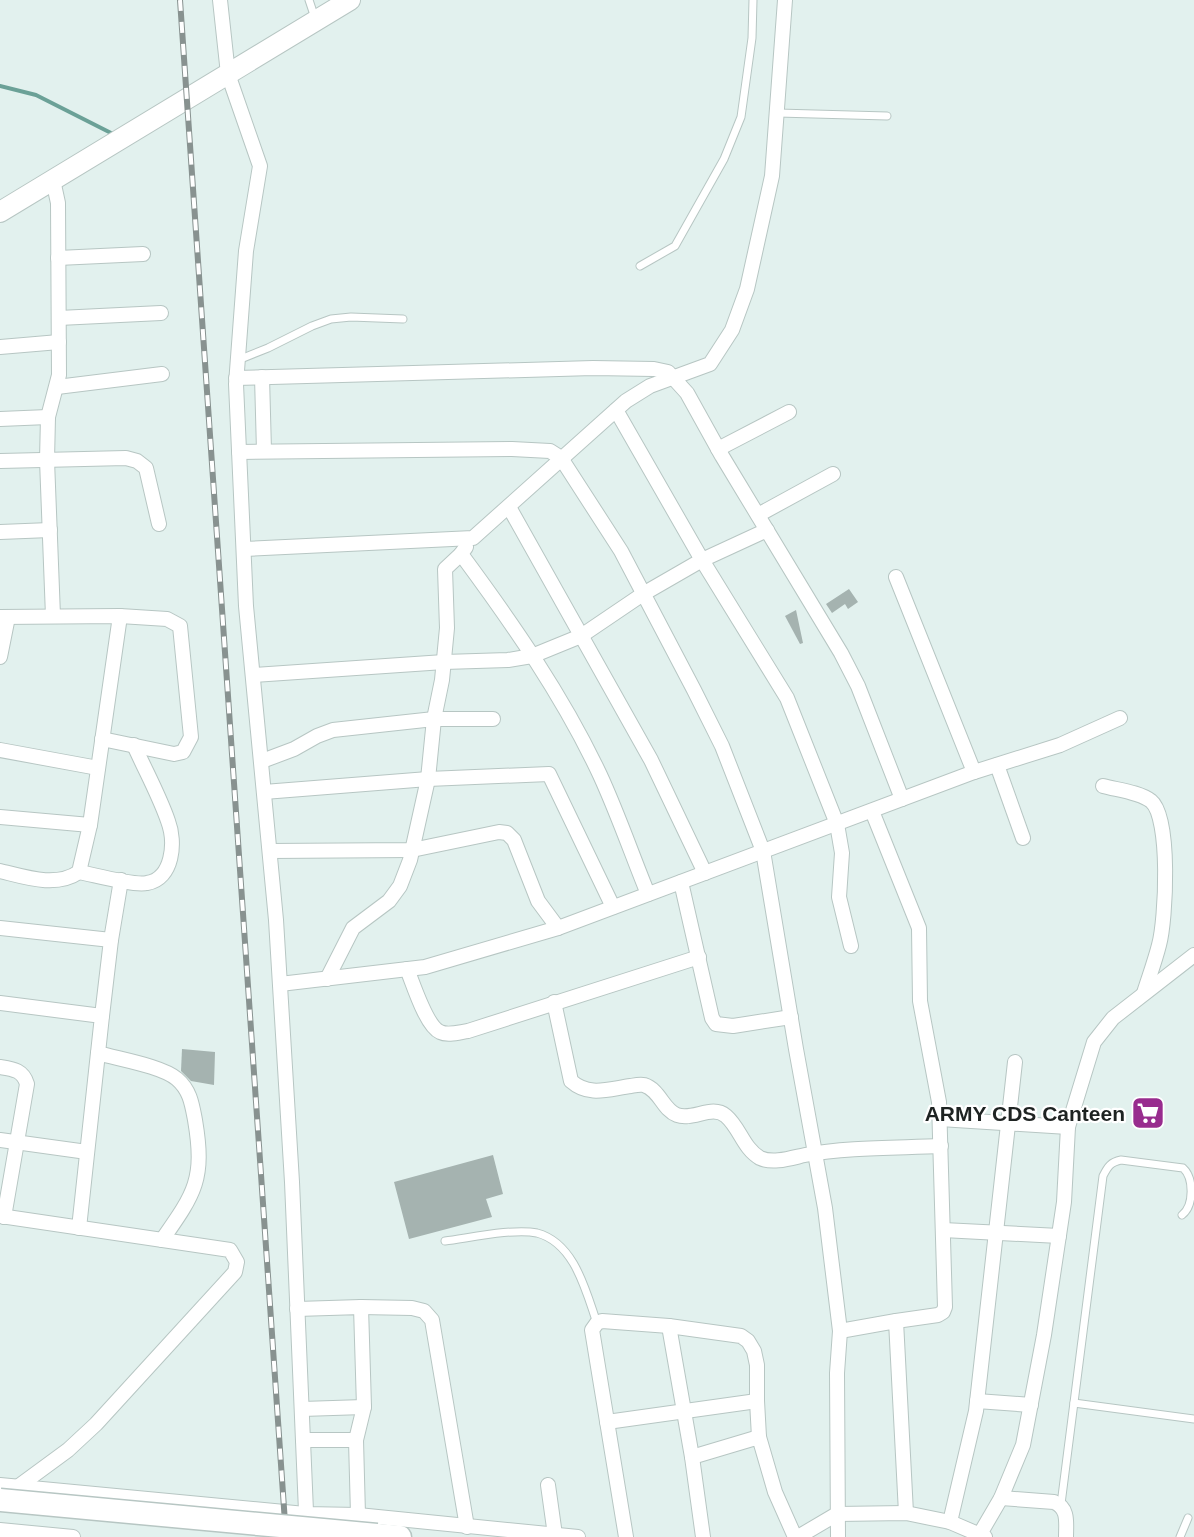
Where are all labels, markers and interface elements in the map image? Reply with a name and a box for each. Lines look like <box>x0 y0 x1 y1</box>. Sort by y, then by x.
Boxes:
supermarket icon: ARMY CDS Canteen <box>1130 1095 1166 1131</box>
place label: ARMY CDS Canteen <box>925 1102 1125 1125</box>

